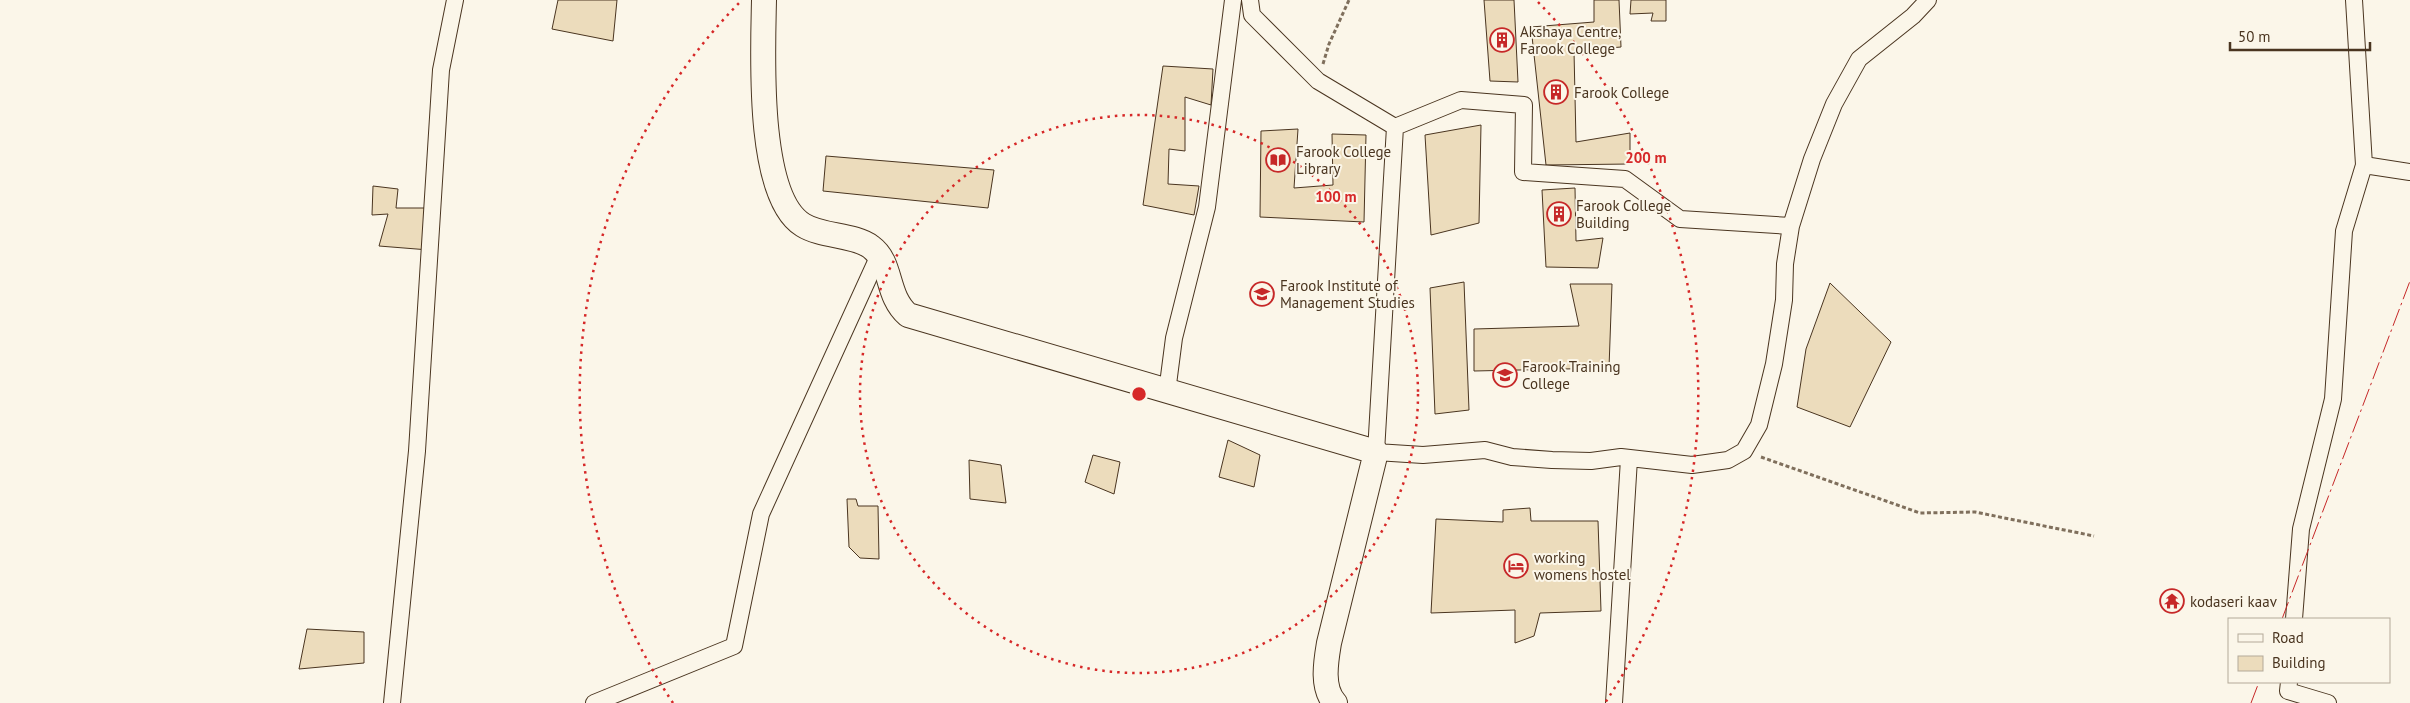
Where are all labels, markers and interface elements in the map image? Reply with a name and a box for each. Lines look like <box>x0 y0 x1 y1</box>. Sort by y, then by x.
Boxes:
scale bar <box>2230 20 2370 52</box>
place label: Akshaya Centre, Farook College <box>1520 22 1621 58</box>
building icon: Akshaya Centre, Farook College <box>1489 27 1515 53</box>
text: 50 m <box>2238 27 2271 46</box>
building icon: Farook College <box>1543 79 1569 105</box>
place label: Farook College <box>1574 83 1669 102</box>
place label: Farook College Library <box>1296 142 1391 178</box>
library icon: Farook College Library <box>1265 147 1291 173</box>
text: 200 m <box>1625 148 1667 167</box>
text: 100 m <box>1315 187 1357 206</box>
place label: Farook College Building <box>1576 196 1671 232</box>
building icon: Farook College Building <box>1546 201 1572 227</box>
place label: Farook Institute of Management Studies <box>1280 276 1415 312</box>
school or university icon: Farook Institute of Management Studies <box>1249 281 1275 307</box>
place label: Farook Training College <box>1522 357 1620 393</box>
school or university icon: Farook Training College <box>1492 362 1518 388</box>
centre of rings <box>1130 385 1148 403</box>
place label: working womens hostel <box>1534 548 1631 584</box>
hotel icon: working womens hostel <box>1503 553 1529 579</box>
temple icon: kodaseri kaav <box>2159 588 2185 614</box>
place label: kodaseri kaav <box>2190 592 2278 611</box>
legend <box>2228 618 2390 683</box>
text: Road <box>2272 628 2304 647</box>
text: Building <box>2272 653 2326 672</box>

